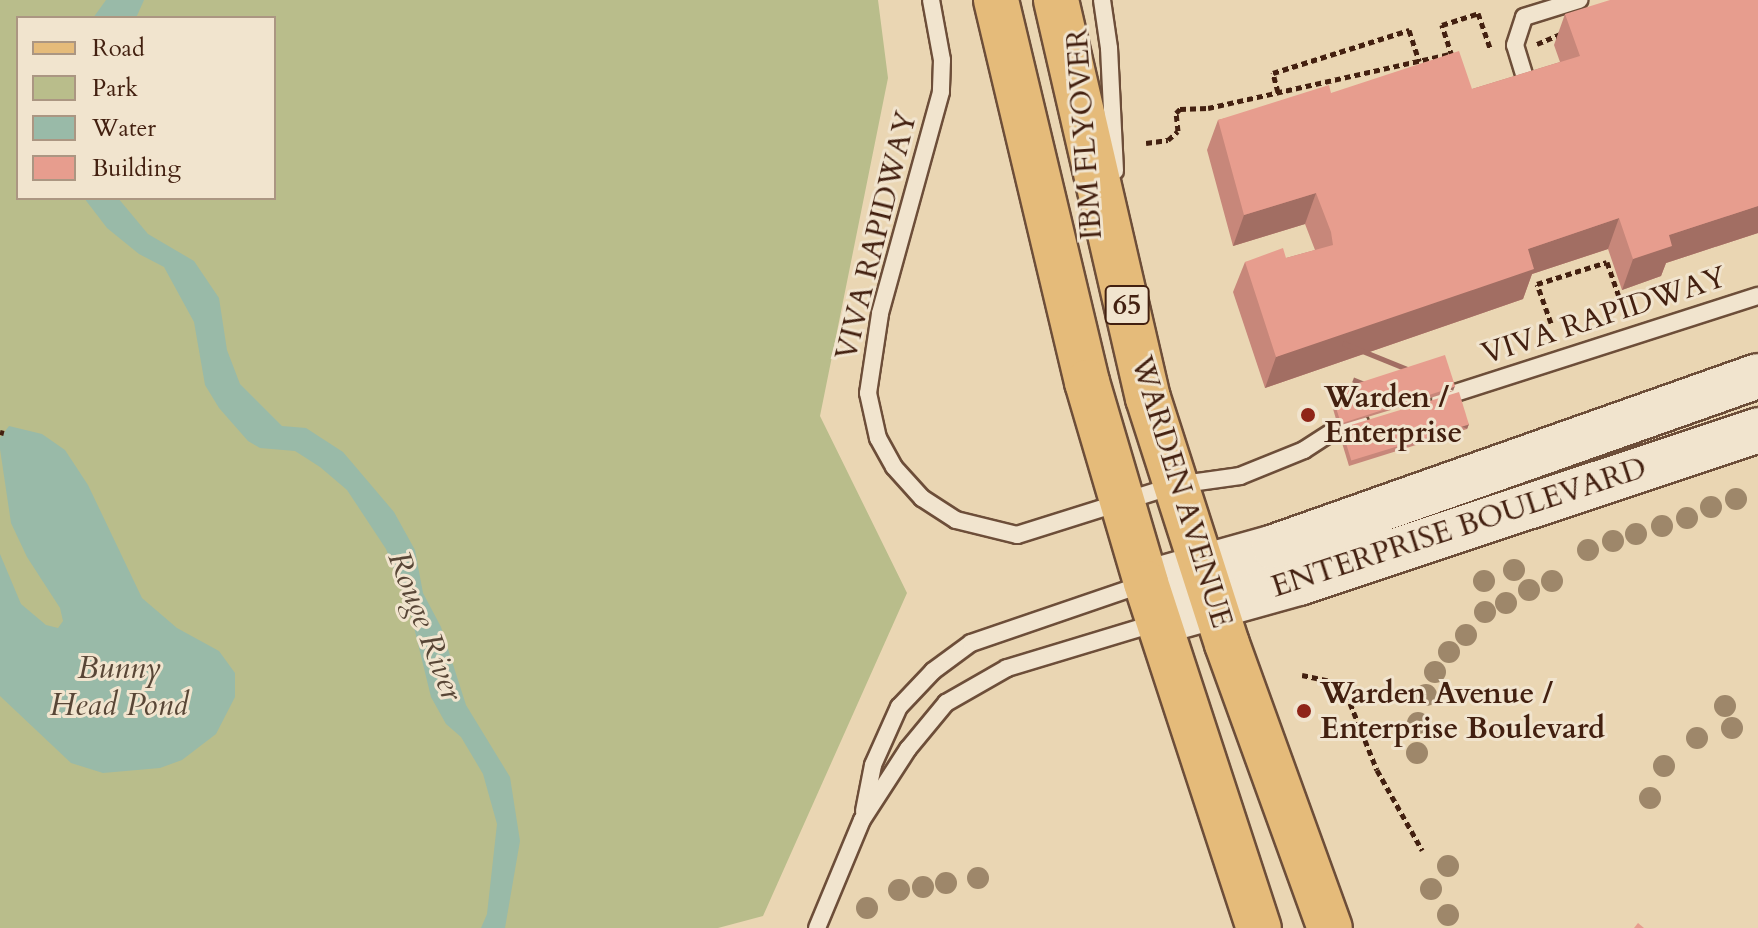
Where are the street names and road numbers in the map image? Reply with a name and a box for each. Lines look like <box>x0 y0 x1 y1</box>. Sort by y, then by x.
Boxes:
street label: IBM FLYOVER <box>1060 27 1110 241</box>
street label: VIVA RAPIDWAY <box>829 108 925 364</box>
street label: VIVA RAPIDWAY <box>1477 259 1731 373</box>
road number: 65 <box>1103 281 1151 329</box>
street label: WARDEN AVENUE <box>1123 352 1239 632</box>
street label: ENTERPRISE BOULEVARD <box>1267 450 1651 606</box>

